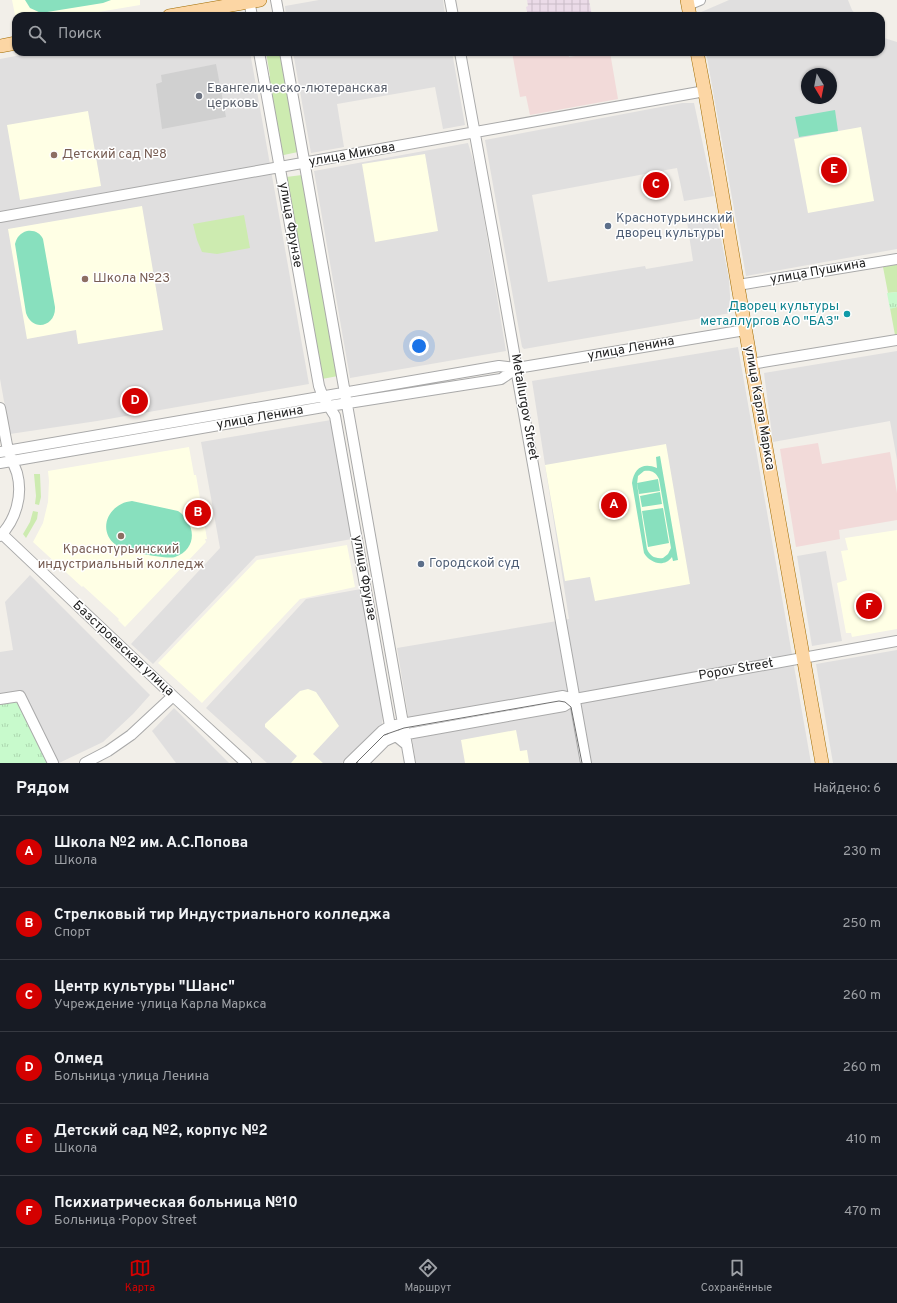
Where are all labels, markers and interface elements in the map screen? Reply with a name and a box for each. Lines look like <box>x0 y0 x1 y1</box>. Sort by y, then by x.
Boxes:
search box <box>12 12 885 56</box>
icon: search <box>26 23 48 45</box>
text: Поиск <box>58 25 102 44</box>
north arrow <box>801 68 837 104</box>
place label: Евангелическо-лютеранская церковь <box>207 81 388 112</box>
marker: Евангелическо-лютеранская церковь <box>194 91 204 101</box>
street label: улица Микова <box>308 140 396 170</box>
place label: Детский сад №8 <box>62 147 167 163</box>
marker: Детский сад №8 <box>49 150 59 160</box>
pin: E <box>821 155 847 185</box>
pin: C <box>643 170 669 200</box>
street label: улица Фрунзе <box>275 181 305 269</box>
place label: Краснотурьинский дворец культуры <box>616 211 733 242</box>
marker: Краснотурьинский дворец культуры <box>603 221 613 231</box>
street label: улица Пушкина <box>769 256 867 288</box>
place label: Школа №23 <box>93 271 170 287</box>
marker: Школа №23 <box>80 274 90 284</box>
place label: Дворец культуры металлургов АО "БАЗ" <box>700 299 839 330</box>
marker: Дворец культуры металлургов АО "БАЗ" <box>842 309 852 319</box>
street label: улица Ленина <box>586 334 676 364</box>
your location <box>409 336 429 356</box>
street label: улица Карла Маркса <box>740 344 778 472</box>
street label: Metallurgov Street <box>507 352 541 462</box>
pin: D <box>122 386 148 416</box>
street label: улица Ленина <box>215 403 305 433</box>
pin: A <box>601 490 627 520</box>
pin: B <box>185 498 211 528</box>
marker: Краснотурьинский индустриальный колледж <box>116 531 126 541</box>
street label: улица Фрунзе <box>349 534 379 622</box>
place label: Краснотурьинский индустриальный колледж <box>38 542 204 573</box>
place label: Городской суд <box>429 556 520 572</box>
marker: Городской суд <box>416 559 426 569</box>
pin: F <box>856 591 882 621</box>
street label: Базстроевская улица <box>69 598 177 700</box>
street label: Popov Street <box>697 656 775 684</box>
text: Рядом <box>16 778 69 800</box>
text: Найдено: 6 <box>813 781 881 797</box>
text: Школа №2 им. А.С.Попова <box>54 834 248 853</box>
text: A <box>24 844 34 860</box>
text: 230 m <box>843 844 881 860</box>
text: Школа <box>54 853 97 869</box>
text: Стрелковый тир Индустриального колледжа <box>54 906 390 925</box>
text: B <box>25 916 33 932</box>
text: 250 m <box>843 916 881 932</box>
text: Спорт <box>54 925 91 941</box>
text: Центр культуры "Шанс" <box>54 978 235 997</box>
text: C <box>25 988 33 1004</box>
text: 260 m <box>843 988 881 1004</box>
text: Учреждение · улица Карла Маркса <box>54 997 266 1013</box>
text: Олмед <box>54 1050 103 1069</box>
text: D <box>24 1060 34 1076</box>
text: 260 m <box>843 1060 881 1076</box>
text: Больница · улица Ленина <box>54 1069 209 1085</box>
text: Детский сад №2, корпус №2 <box>54 1122 268 1141</box>
text: E <box>25 1132 33 1148</box>
text: 410 m <box>846 1132 881 1148</box>
text: Школа <box>54 1141 97 1157</box>
text: Психиатрическая больница №10 <box>54 1194 298 1213</box>
text: F <box>25 1204 33 1220</box>
text: 470 m <box>844 1204 881 1220</box>
text: Больница · Popov Street <box>54 1213 197 1229</box>
tab: Карта <box>125 1257 155 1295</box>
tab: Маршрут <box>404 1257 451 1295</box>
tab: Сохранённые <box>701 1257 772 1295</box>

